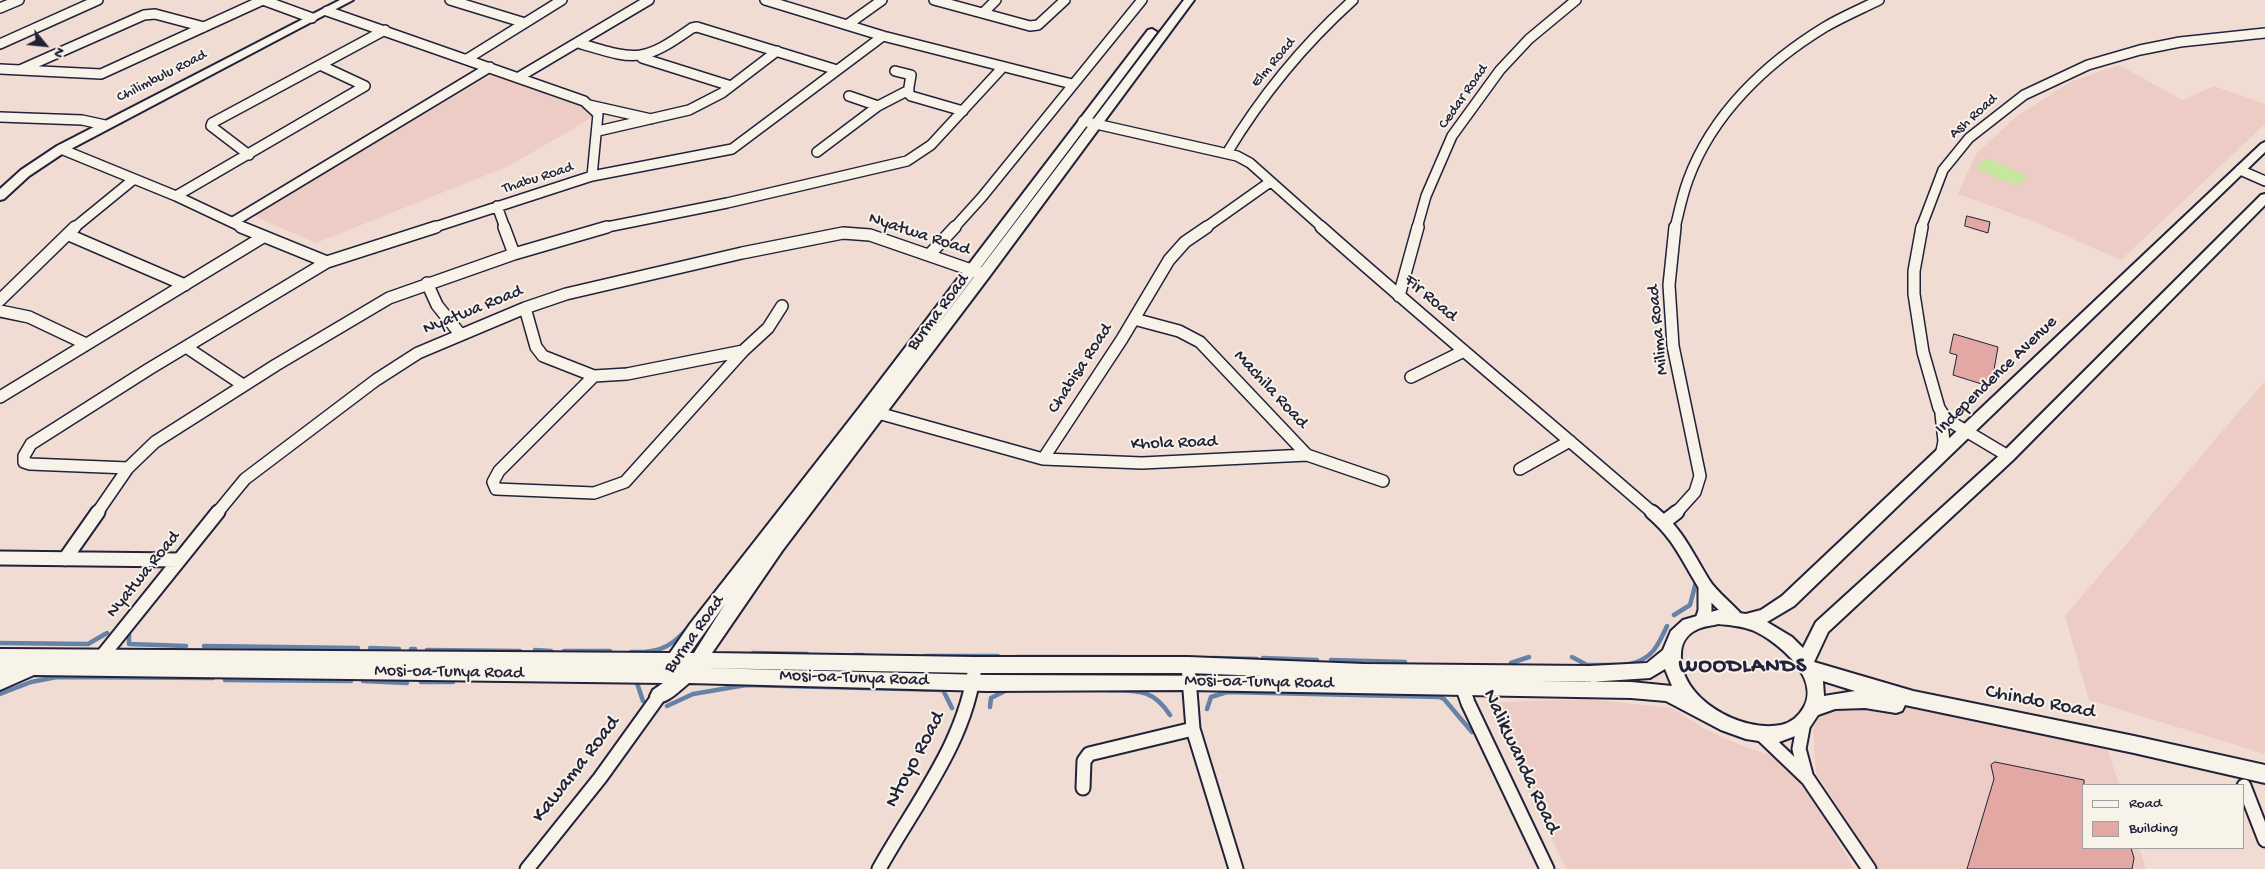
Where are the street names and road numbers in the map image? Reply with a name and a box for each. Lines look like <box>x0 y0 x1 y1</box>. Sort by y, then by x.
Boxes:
street label: Elm Road <box>1248 34 1300 92</box>
street label: Chilimbulu Road <box>114 47 210 107</box>
street label: Cedar Road <box>1435 61 1493 133</box>
street label: Ash Road <box>1946 91 2002 143</box>
street label: Thabu Road <box>500 159 576 199</box>
street label: Nyatwa Road <box>866 208 972 262</box>
street label: Burma Road <box>903 270 975 356</box>
street label: Fir Road <box>1399 270 1461 328</box>
street label: Nyatwa Road <box>420 281 526 341</box>
street label: Milima Road <box>1644 284 1674 376</box>
street label: Independence Avenue <box>1931 312 2063 440</box>
street label: Chabisa Road <box>1044 320 1118 418</box>
street label: Machila Road <box>1228 346 1312 434</box>
street label: Khola Road <box>1130 432 1218 456</box>
street label: Nyatwa Road <box>102 527 186 623</box>
street label: Burma Road <box>660 592 730 678</box>
street label: Mosi-oa-Tunya Road <box>374 661 524 685</box>
street label: Mosi-oa-Tunya Road <box>779 666 929 692</box>
street label: Mosi-oa-Tunya Road <box>1184 671 1334 695</box>
street label: Chindo Road <box>1983 680 2097 726</box>
street label: Nalikwanda Road <box>1475 686 1565 838</box>
street label: Ntoyo Road <box>880 708 952 812</box>
street label: Kawama Road <box>527 712 627 828</box>

